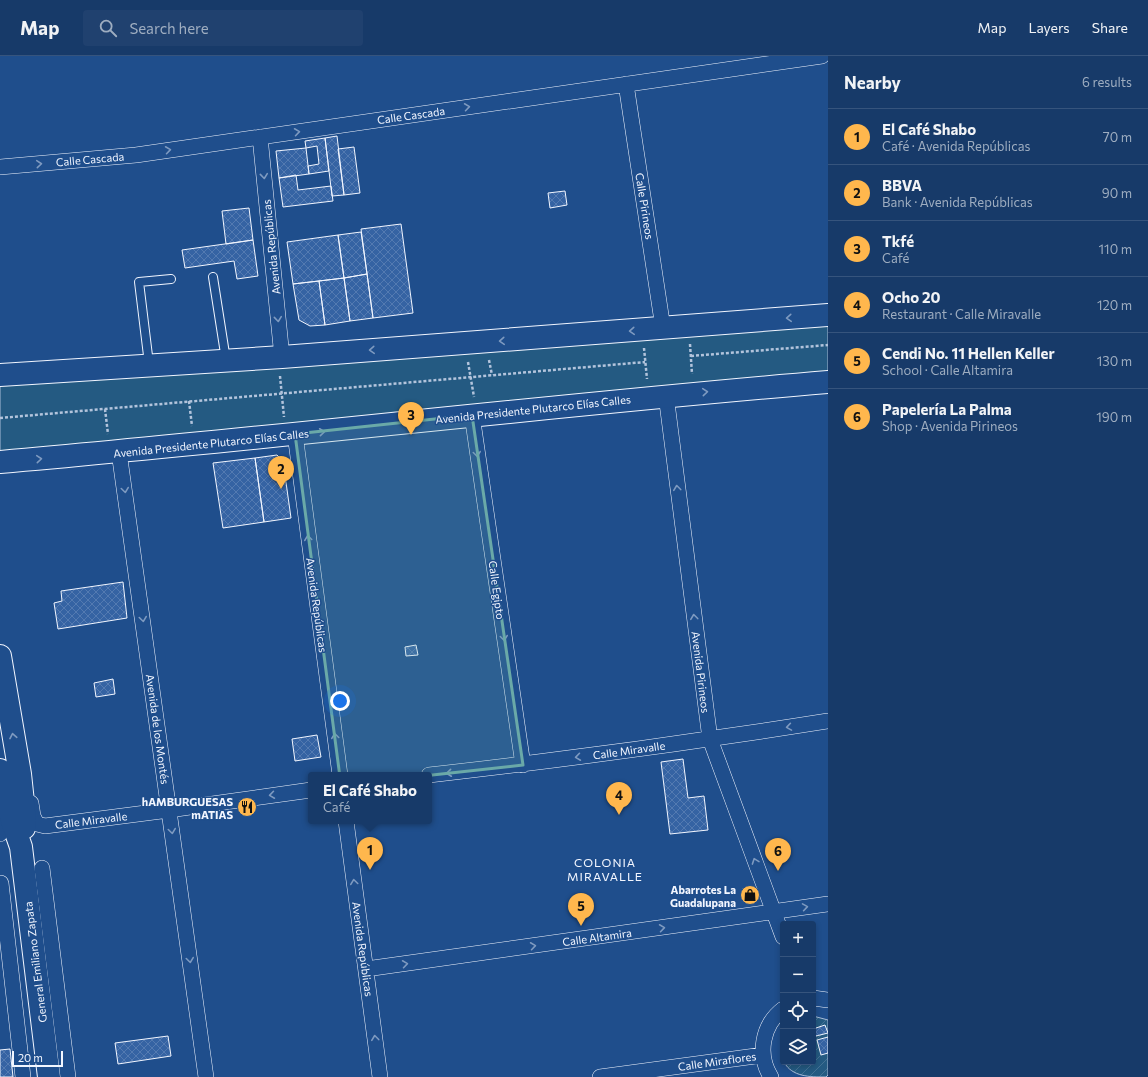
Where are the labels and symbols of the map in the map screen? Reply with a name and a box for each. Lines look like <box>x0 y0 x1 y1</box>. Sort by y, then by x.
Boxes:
one-way arrow <box>464 103 470 112</box>
street label: Calle Cascada <box>376 104 446 126</box>
one-way arrow <box>294 128 300 137</box>
one-way arrow <box>165 146 171 155</box>
street label: Calle Cascada <box>55 150 125 168</box>
one-way arrow <box>36 159 42 168</box>
street label: Calle Pirineos <box>633 172 657 240</box>
one-way arrow <box>259 173 268 179</box>
street label: Avenida Repúblicas <box>260 199 282 295</box>
one-way arrow <box>786 314 792 323</box>
one-way arrow <box>274 316 283 322</box>
one-way arrow <box>629 326 635 335</box>
one-way arrow <box>499 336 505 345</box>
one-way arrow <box>369 346 375 355</box>
one-way arrow <box>702 388 708 397</box>
street label: Avenida Presidente Plutarco Elías Calles <box>435 392 631 426</box>
pin: 3 <box>398 402 424 435</box>
street label: Avenida Presidente Plutarco Elías Calles <box>113 426 309 460</box>
one-way arrow <box>319 427 325 436</box>
one-way arrow <box>472 451 481 457</box>
one-way arrow <box>36 454 42 463</box>
pin: 2 <box>268 456 294 489</box>
one-way arrow <box>673 485 682 492</box>
one-way arrow <box>120 487 129 493</box>
one-way arrow <box>304 535 313 541</box>
street label: Avenida Repúblicas <box>304 557 330 653</box>
street label: Calle Egipto <box>486 560 508 621</box>
one-way arrow <box>690 614 699 620</box>
one-way arrow <box>138 616 147 622</box>
street label: Avenida Pirineos <box>690 630 712 714</box>
one-way arrow <box>499 635 508 641</box>
street label: Avenida de los Montés <box>144 673 172 785</box>
your location <box>330 691 350 711</box>
one-way arrow <box>786 722 793 731</box>
one-way arrow <box>9 733 17 739</box>
one-way arrow <box>330 733 339 739</box>
street label: Calle Miravalle <box>592 738 666 761</box>
one-way arrow <box>575 752 581 761</box>
one-way arrow <box>446 768 452 777</box>
pin: 4 <box>606 782 632 815</box>
one-way arrow <box>269 790 275 799</box>
place label: hAMBURGUESAS mATIAS <box>142 795 233 821</box>
restaurant icon: hAMBURGUESAS mATIAS <box>236 796 258 818</box>
street label: Calle Miravalle <box>54 809 128 831</box>
one-way arrow <box>167 828 176 834</box>
pin: 1 <box>357 837 383 870</box>
pin: 6 <box>765 838 791 871</box>
district label: COLONIA MIRAVALLE <box>567 855 643 883</box>
one-way arrow <box>752 857 760 864</box>
one-way arrow <box>350 879 359 885</box>
place label: Abarrotes La Guadalupana <box>670 883 736 909</box>
shop icon: Abarrotes La Guadalupana <box>739 884 761 906</box>
pin: 5 <box>568 893 594 926</box>
street label: General Emiliano Zapata <box>21 901 49 1023</box>
street label: Avenida Repúblicas <box>350 901 376 997</box>
one-way arrow <box>802 903 808 912</box>
one-way arrow <box>659 924 665 933</box>
street label: Calle Altamira <box>561 926 633 948</box>
one-way arrow <box>530 942 536 951</box>
one-way arrow <box>185 957 194 963</box>
one-way arrow <box>401 960 408 969</box>
one-way arrow <box>371 1035 380 1041</box>
scale bar <box>12 1049 63 1068</box>
street label: Calle Miraflores <box>677 1049 757 1073</box>

